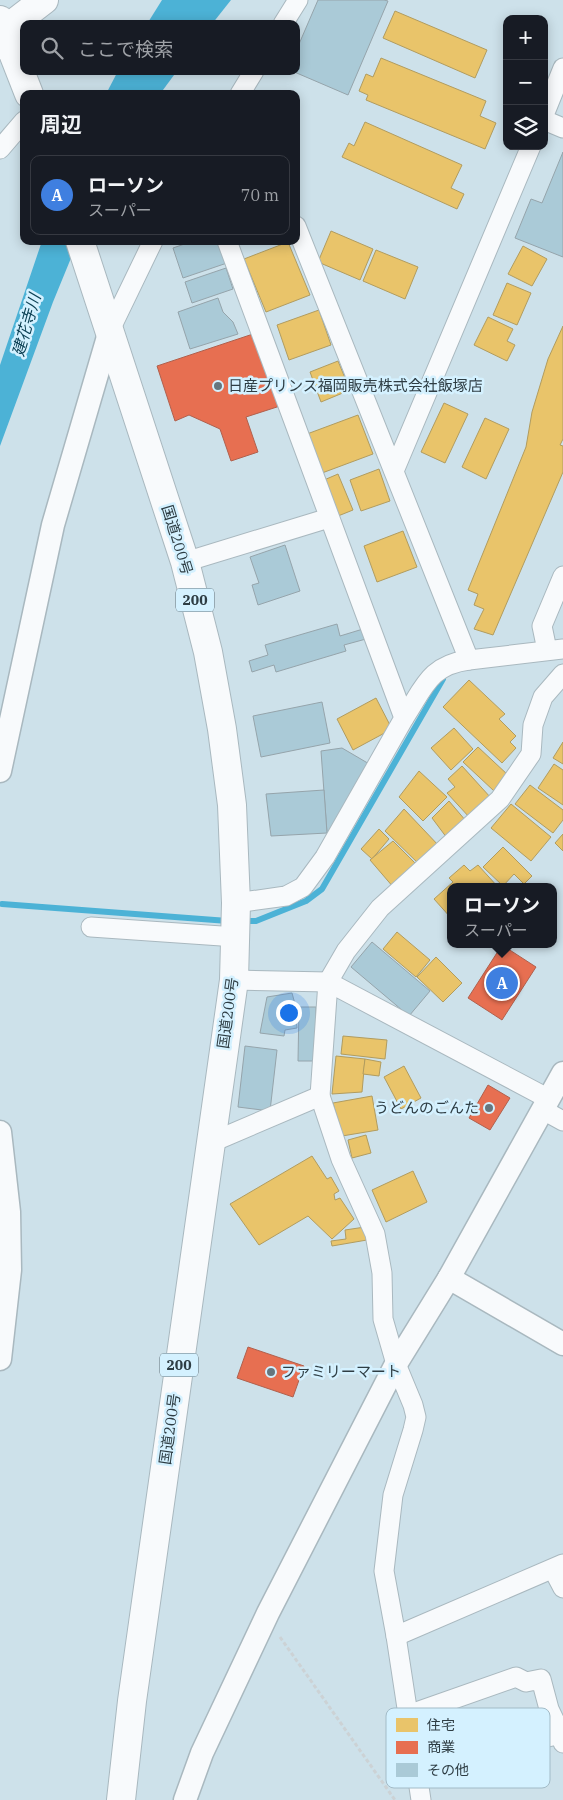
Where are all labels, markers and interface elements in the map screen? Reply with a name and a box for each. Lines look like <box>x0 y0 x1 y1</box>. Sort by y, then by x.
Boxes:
map controls <box>503 15 548 150</box>
button: + <box>503 15 548 60</box>
search box <box>20 20 300 75</box>
icon: search <box>38 34 66 62</box>
text: ここで検索 <box>78 37 173 61</box>
button: − <box>503 60 548 105</box>
button: layers <box>503 105 548 150</box>
text: 周辺 <box>40 110 82 138</box>
text: ローソン <box>88 173 164 197</box>
text: A <box>51 185 63 205</box>
text: 70 m <box>241 185 279 205</box>
text: スーパー <box>88 200 152 220</box>
water label: 建花寺川 <box>8 290 45 359</box>
place label: 日産プリンス福岡販売株式会社飯塚店 <box>228 376 483 395</box>
marker: 日産プリンス福岡販売株式会社飯塚店 <box>212 380 224 392</box>
street label: 国道200号 <box>158 503 197 577</box>
road number: 200 <box>176 588 214 612</box>
popup <box>447 883 557 948</box>
text: ローソン <box>464 893 540 917</box>
text: スーパー <box>464 920 528 940</box>
pin: A <box>486 964 518 1002</box>
street label: 国道200号 <box>213 976 242 1050</box>
your location <box>276 1000 302 1026</box>
place label: うどんのごんた <box>374 1098 479 1117</box>
marker: うどんのごんた <box>483 1102 495 1114</box>
road number: 200 <box>160 1354 198 1376</box>
place label: ファミリーマート <box>281 1362 401 1381</box>
marker: ファミリーマート <box>265 1366 277 1378</box>
street label: 国道200号 <box>155 1392 184 1466</box>
legend <box>386 1708 550 1788</box>
text: 住宅 <box>427 1716 455 1734</box>
text: 商業 <box>427 1738 455 1756</box>
text: その他 <box>427 1761 469 1779</box>

